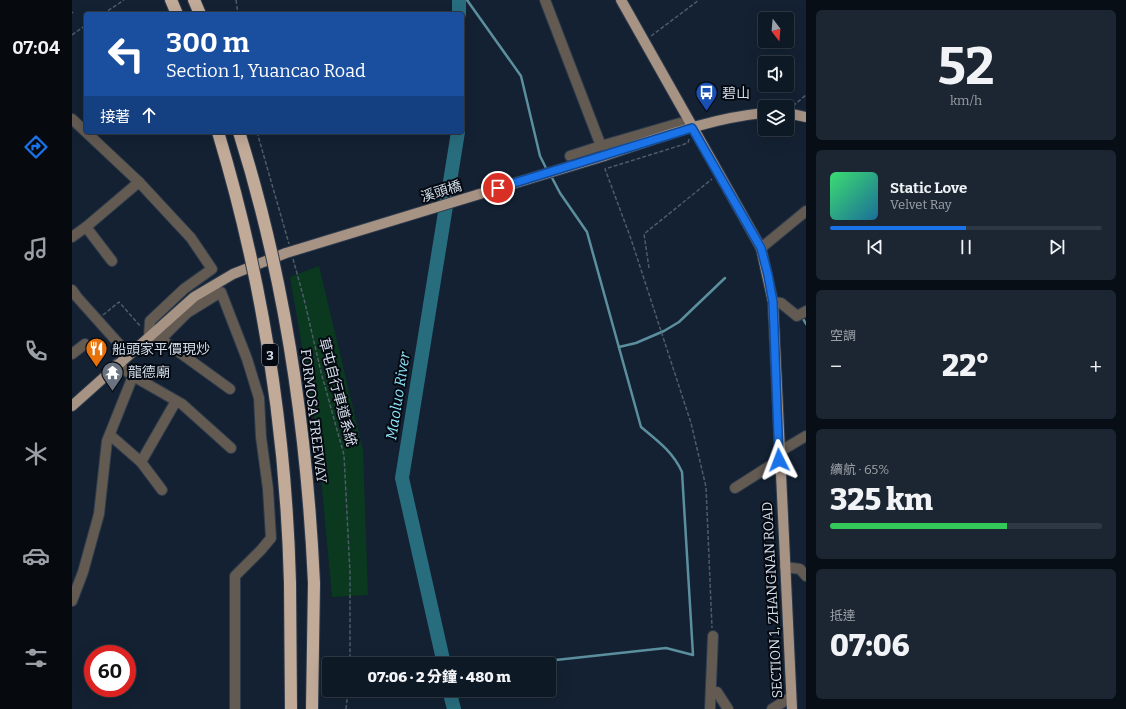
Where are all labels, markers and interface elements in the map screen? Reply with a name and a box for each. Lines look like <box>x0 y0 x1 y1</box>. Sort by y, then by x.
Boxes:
north arrow <box>758 12 794 48</box>
map controls <box>758 12 794 136</box>
text: 300 m <box>166 26 249 59</box>
icon: left <box>100 28 152 80</box>
text: 52 <box>937 35 995 98</box>
text: 07:04 <box>12 37 60 59</box>
button: sound <box>758 56 794 92</box>
text: Section 1, Yuancao Road <box>166 60 366 82</box>
bus stop icon: 碧山 <box>693 80 719 113</box>
place label: 碧山 <box>722 85 750 102</box>
text: km/h <box>950 93 982 108</box>
button: layers <box>758 100 794 136</box>
icon: ahead <box>138 104 160 126</box>
text: 接著 <box>100 108 130 126</box>
icon: directions <box>22 133 50 161</box>
pin <box>481 171 515 205</box>
street label: 溪頭橋 <box>419 177 464 206</box>
icon: arrive <box>487 177 509 199</box>
text: Static Love <box>890 179 967 197</box>
text: Velvet Ray <box>890 197 952 212</box>
icon: music <box>22 235 50 263</box>
icon: previous <box>864 236 886 258</box>
icon: pause <box>955 236 977 258</box>
icon: next <box>1046 236 1068 258</box>
text: 空調 <box>830 328 856 343</box>
restaurant icon: 船頭家平價現炒 <box>83 336 109 369</box>
street label: 草屯自行車道系統 <box>315 336 360 448</box>
icon: phone <box>22 337 50 365</box>
place label: 船頭家平價現炒 <box>112 341 210 358</box>
road number: 3 <box>262 344 278 366</box>
street label: FORMOSA FREEWAY <box>297 348 330 484</box>
text: 22° <box>942 348 990 384</box>
water label: Maoluo River <box>382 350 414 441</box>
text: − <box>830 353 842 380</box>
text: + <box>1089 353 1102 380</box>
temple icon: 龍德廟 <box>99 359 125 392</box>
place label: 龍德廟 <box>128 364 170 381</box>
position arrow <box>758 439 800 481</box>
icon: climate <box>22 440 50 468</box>
text: 續航 · 65% <box>830 462 889 477</box>
text: 325 km <box>830 482 933 518</box>
street label: SECTION 1, ZHANGNAN ROAD <box>759 501 786 699</box>
icon: car <box>22 542 50 570</box>
text: 抵達 <box>830 608 856 623</box>
text: 07:06 <box>830 628 910 664</box>
icon: filters <box>22 644 50 672</box>
speed limit sign: 60 <box>84 645 136 697</box>
text: 07:06 · 2 分鐘 · 480 m <box>367 668 511 686</box>

